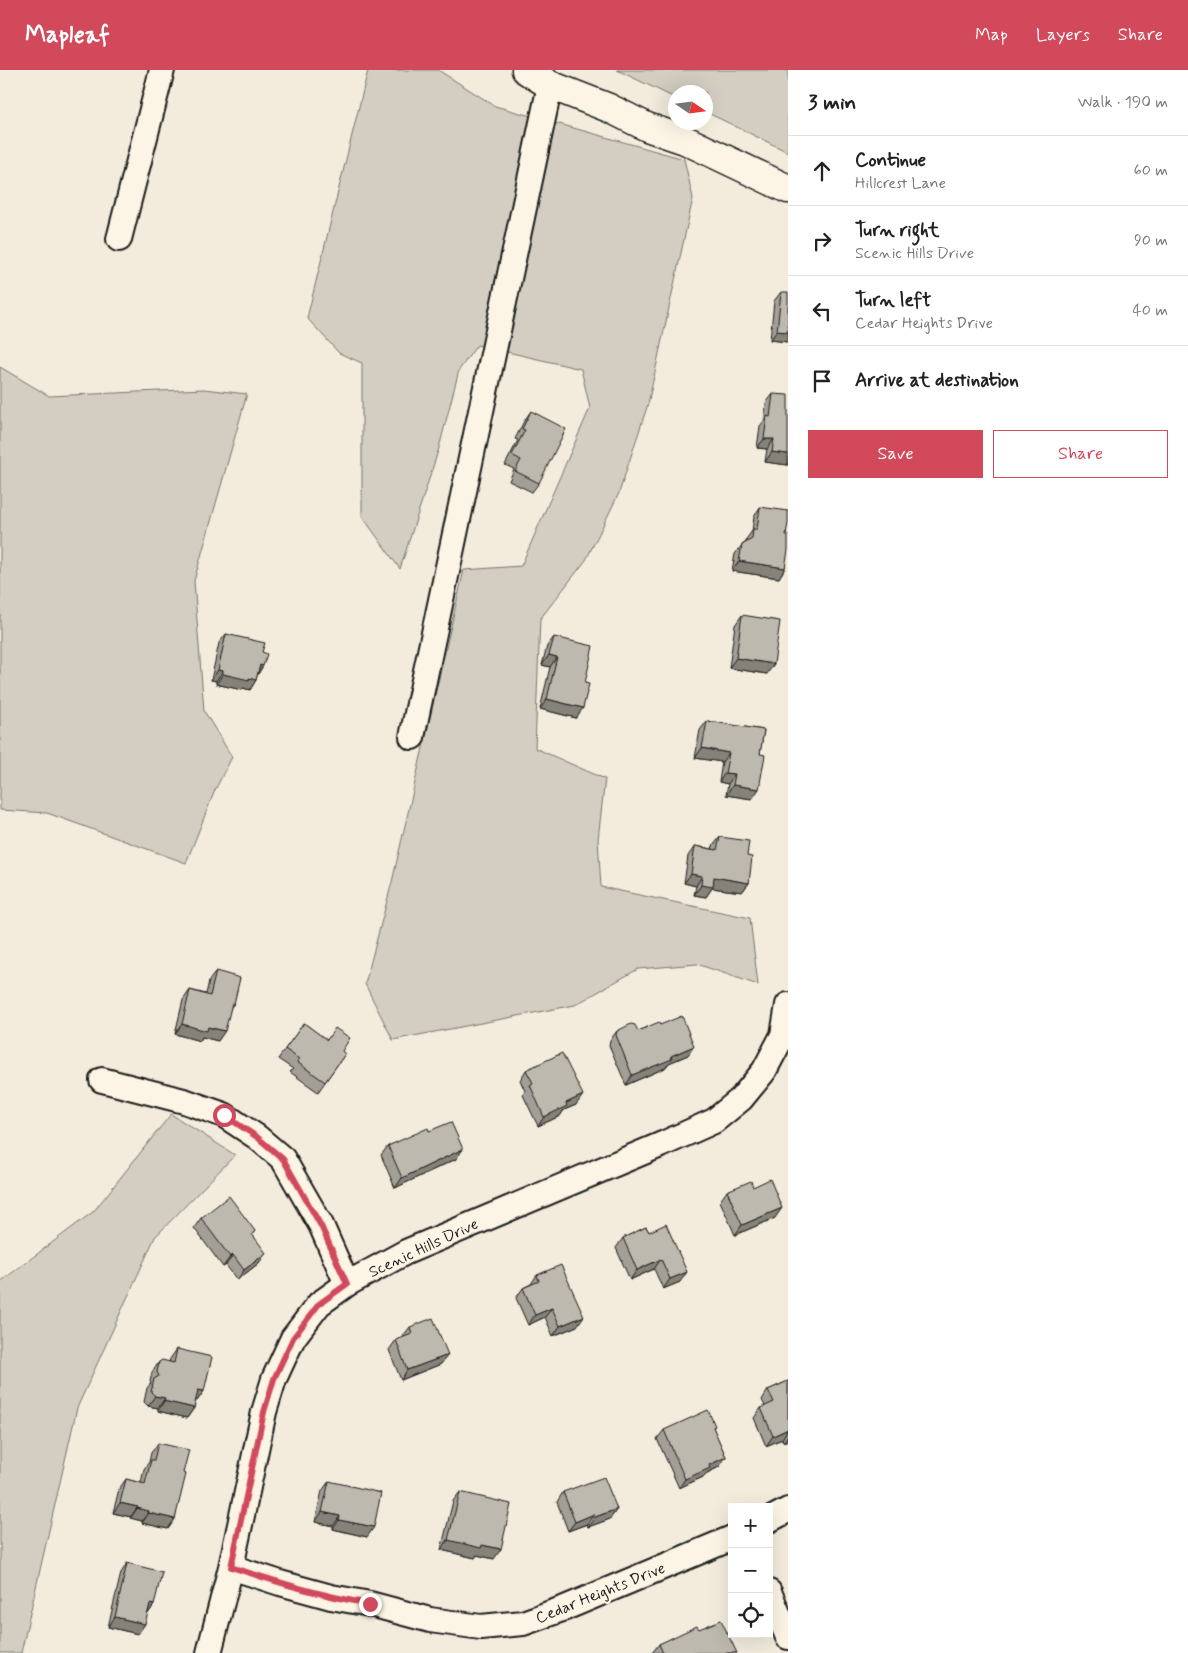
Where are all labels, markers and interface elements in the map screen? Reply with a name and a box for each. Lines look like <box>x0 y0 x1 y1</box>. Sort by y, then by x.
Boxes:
text: Mapleaf <box>25 20 110 51</box>
text: Map <box>975 23 1008 47</box>
text: Layers <box>1036 23 1090 47</box>
text: Share <box>1118 23 1163 47</box>
north arrow <box>668 85 713 130</box>
text: 3 min <box>808 89 856 117</box>
text: Walk · 190 m <box>1078 92 1168 113</box>
text: Continue <box>855 148 926 173</box>
icon: ahead <box>808 157 836 185</box>
text: 60 m <box>1134 160 1168 181</box>
text: Hillcrest Lane <box>855 173 946 194</box>
text: Turn right <box>855 218 939 243</box>
icon: right <box>808 227 836 255</box>
text: 90 m <box>1134 230 1168 251</box>
text: Scenic Hills Drive <box>855 243 974 264</box>
text: Turn left <box>855 288 931 313</box>
icon: left <box>808 297 836 325</box>
text: 40 m <box>1132 300 1168 321</box>
text: Cedar Heights Drive <box>855 313 993 334</box>
icon: arrive <box>808 367 836 395</box>
text: Arrive at destination <box>855 368 1019 393</box>
button: Save <box>808 430 983 478</box>
button: Share <box>993 430 1168 478</box>
route start <box>213 1104 236 1127</box>
street label: Scenic Hills Drive <box>365 1214 482 1283</box>
map controls <box>728 1503 773 1638</box>
button: + <box>728 1503 773 1548</box>
button: − <box>728 1548 773 1593</box>
street label: Cedar Heights Drive <box>533 1558 668 1629</box>
route end <box>359 1593 382 1616</box>
button: locate <box>728 1593 773 1638</box>

